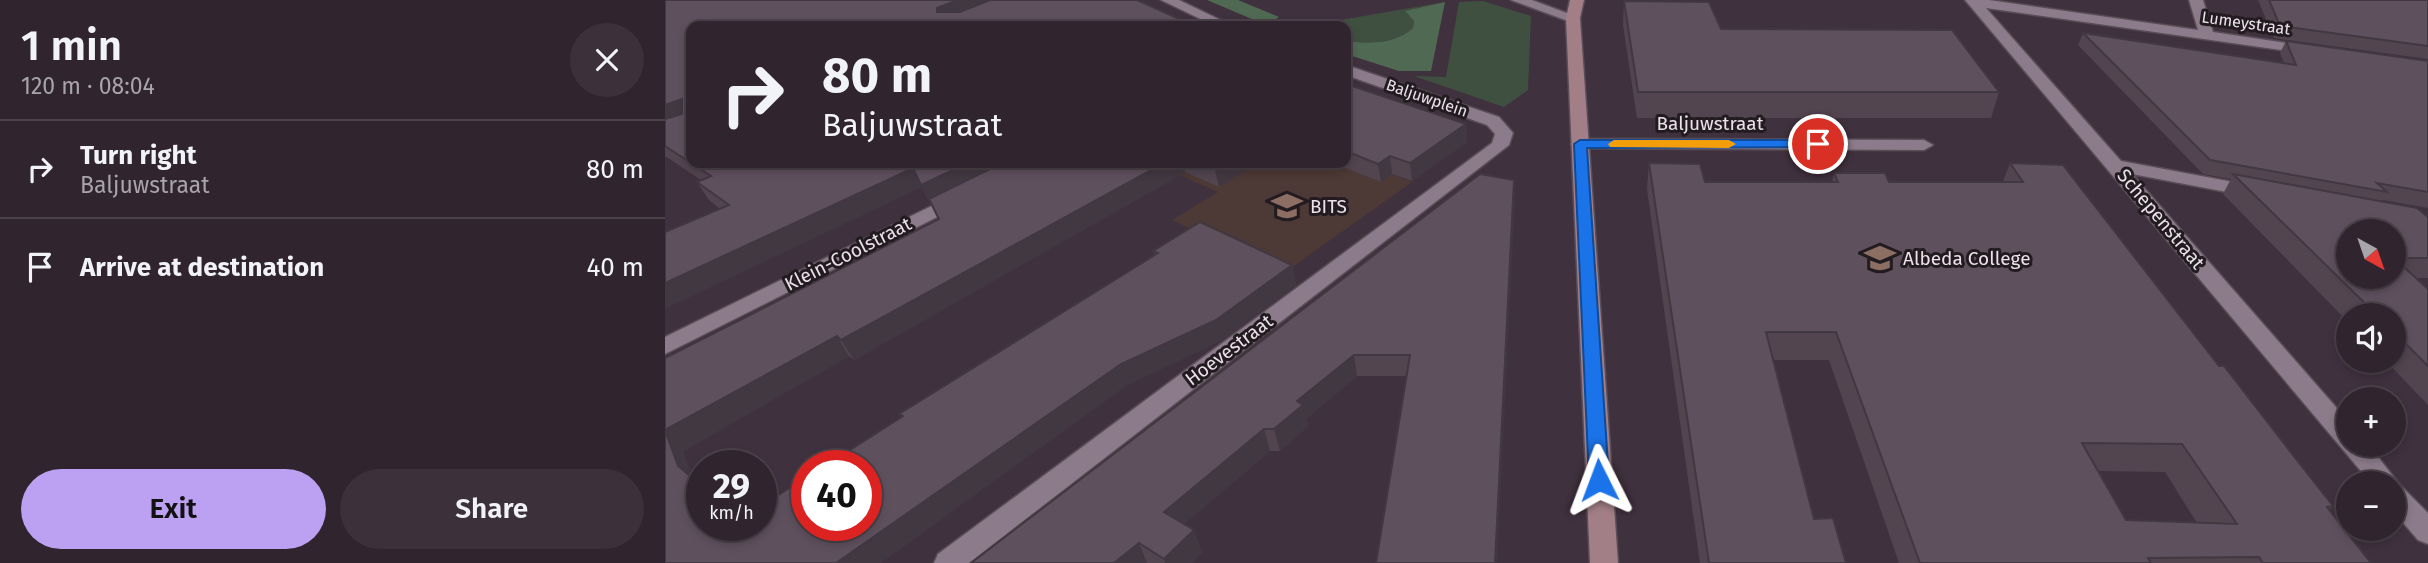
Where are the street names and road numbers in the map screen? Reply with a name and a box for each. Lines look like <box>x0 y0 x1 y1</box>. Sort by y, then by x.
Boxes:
street label: Lumeystraat <box>2201 7 2292 39</box>
street label: Baljuwplein <box>1384 75 1470 121</box>
street label: Baljuwstraat <box>1656 112 1764 135</box>
street label: Schepenstraat <box>2112 164 2210 274</box>
street label: Klein-Coolstraat <box>781 212 915 296</box>
street label: Hoevestraat <box>1181 310 1277 390</box>

